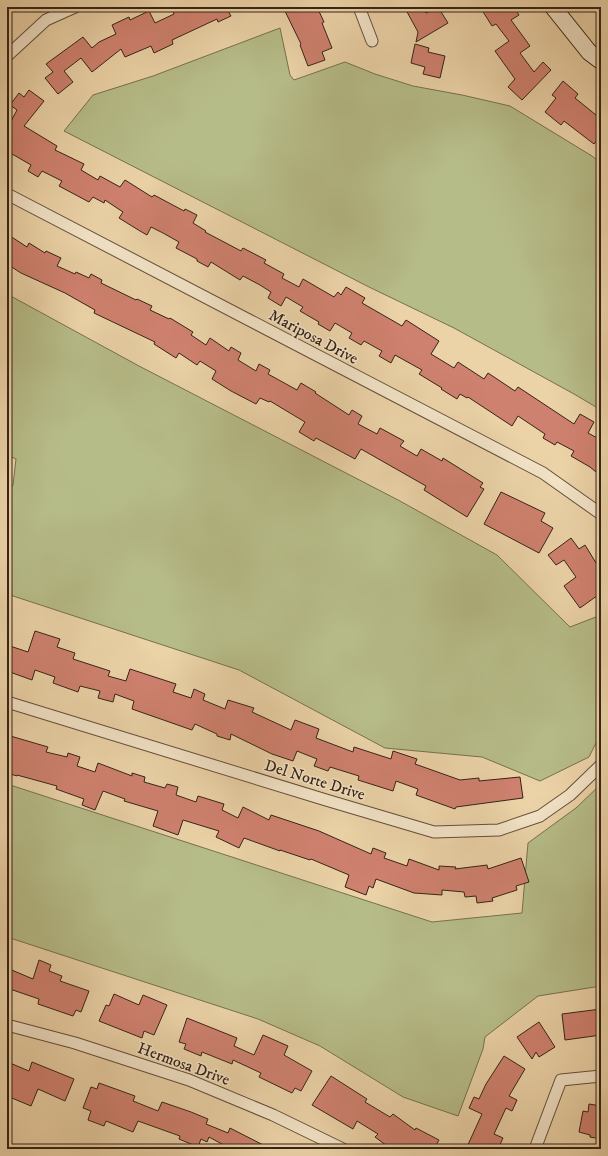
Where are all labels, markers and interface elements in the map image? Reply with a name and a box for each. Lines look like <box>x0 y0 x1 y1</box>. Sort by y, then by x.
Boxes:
street label: Mariposa Drive <box>265 305 362 369</box>
street label: Del Norte Drive <box>262 755 368 805</box>
street label: Hermosa Drive <box>135 1038 233 1090</box>

